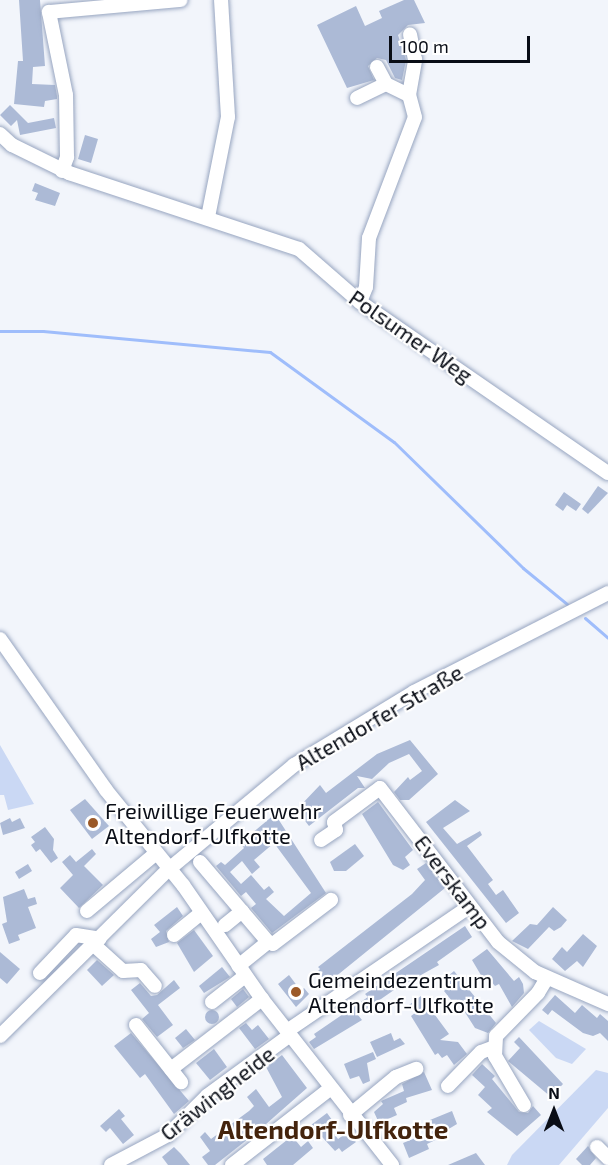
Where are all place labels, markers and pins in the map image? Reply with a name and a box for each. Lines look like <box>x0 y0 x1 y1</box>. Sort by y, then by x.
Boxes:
place label: Freiwillige Feuerwehr Altendorf-Ulfkotte <box>105 797 321 848</box>
marker: Freiwillige Feuerwehr Altendorf-Ulfkotte <box>86 816 100 830</box>
place label: Gemeindezentrum Altendorf-Ulfkotte <box>308 966 494 1017</box>
marker: Gemeindezentrum Altendorf-Ulfkotte <box>289 985 303 999</box>

